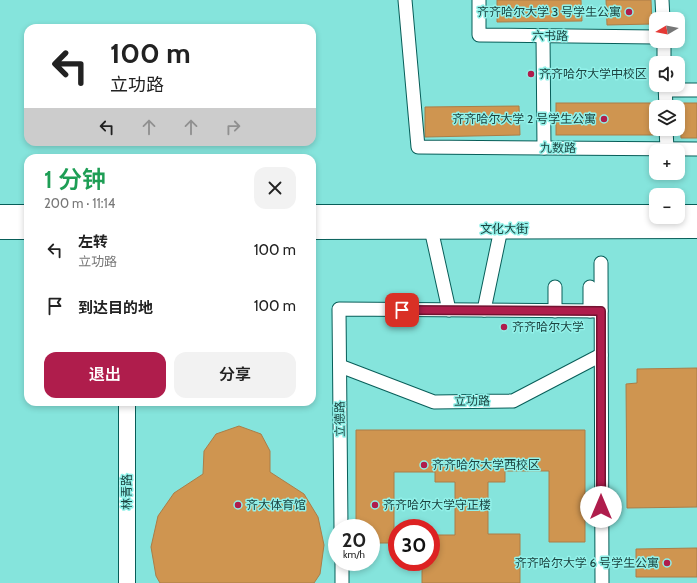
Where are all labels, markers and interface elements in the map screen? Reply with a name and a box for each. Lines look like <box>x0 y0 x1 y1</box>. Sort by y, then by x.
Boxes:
place label: 齐齐哈尔大学 3 号学生公寓 <box>477 4 621 19</box>
marker: 齐齐哈尔大学 3 号学生公寓 <box>624 7 634 17</box>
north arrow <box>649 12 685 48</box>
map controls <box>649 12 685 224</box>
street label: 六书路 <box>532 28 568 43</box>
text: 100 m <box>110 36 191 70</box>
icon: left <box>44 40 96 92</box>
button: sound <box>649 56 685 92</box>
place label: 齐齐哈尔大学中校区 <box>539 66 647 81</box>
marker: 齐齐哈尔大学中校区 <box>526 69 536 79</box>
text: 立功路 <box>110 74 164 96</box>
button: layers <box>649 100 685 136</box>
place label: 齐齐哈尔大学 2 号学生公寓 <box>452 111 596 126</box>
marker: 齐齐哈尔大学 2 号学生公寓 <box>599 114 609 124</box>
icon: left <box>96 116 118 138</box>
icon: ahead <box>138 116 160 138</box>
icon: ahead <box>180 116 202 138</box>
icon: right <box>222 116 244 138</box>
street label: 九数路 <box>540 140 576 155</box>
button: + <box>649 144 685 180</box>
text: 1 分钟 <box>44 165 106 194</box>
button: close <box>254 167 296 209</box>
button: − <box>649 188 685 224</box>
text: 200 m · 11:14 <box>44 195 115 211</box>
street label: 文化大街 <box>480 221 528 236</box>
text: 左转 <box>78 233 108 251</box>
icon: left <box>44 239 66 261</box>
text: 100 m <box>254 241 296 259</box>
text: 立功路 <box>78 253 117 269</box>
pin <box>385 293 419 327</box>
icon: arrive <box>44 295 66 317</box>
text: 100 m <box>254 297 296 315</box>
text: 到达目的地 <box>78 299 153 317</box>
icon: arrive <box>391 299 413 321</box>
place label: 齐齐哈尔大学 <box>512 319 584 334</box>
marker: 齐齐哈尔大学 <box>499 322 509 332</box>
button: 退出 <box>44 352 166 398</box>
button: 分享 <box>174 352 296 398</box>
street label: 立功路 <box>454 393 490 408</box>
street label: 立德路 <box>332 401 347 437</box>
place label: 齐齐哈尔大学西校区 <box>432 457 540 472</box>
marker: 齐齐哈尔大学西校区 <box>419 460 429 470</box>
street label: 林青路 <box>119 474 134 510</box>
position arrow <box>580 486 622 528</box>
place label: 齐大体育馆 <box>246 497 306 512</box>
place label: 齐齐哈尔大学守正楼 <box>383 497 491 512</box>
marker: 齐大体育馆 <box>233 500 243 510</box>
marker: 齐齐哈尔大学守正楼 <box>370 500 380 510</box>
speed limit sign: 30 <box>388 519 440 571</box>
text: 20 <box>342 528 366 552</box>
text: km/h <box>343 548 365 561</box>
place label: 齐齐哈尔大学 6 号学生公寓 <box>515 555 659 570</box>
marker: 齐齐哈尔大学 6 号学生公寓 <box>662 558 672 568</box>

